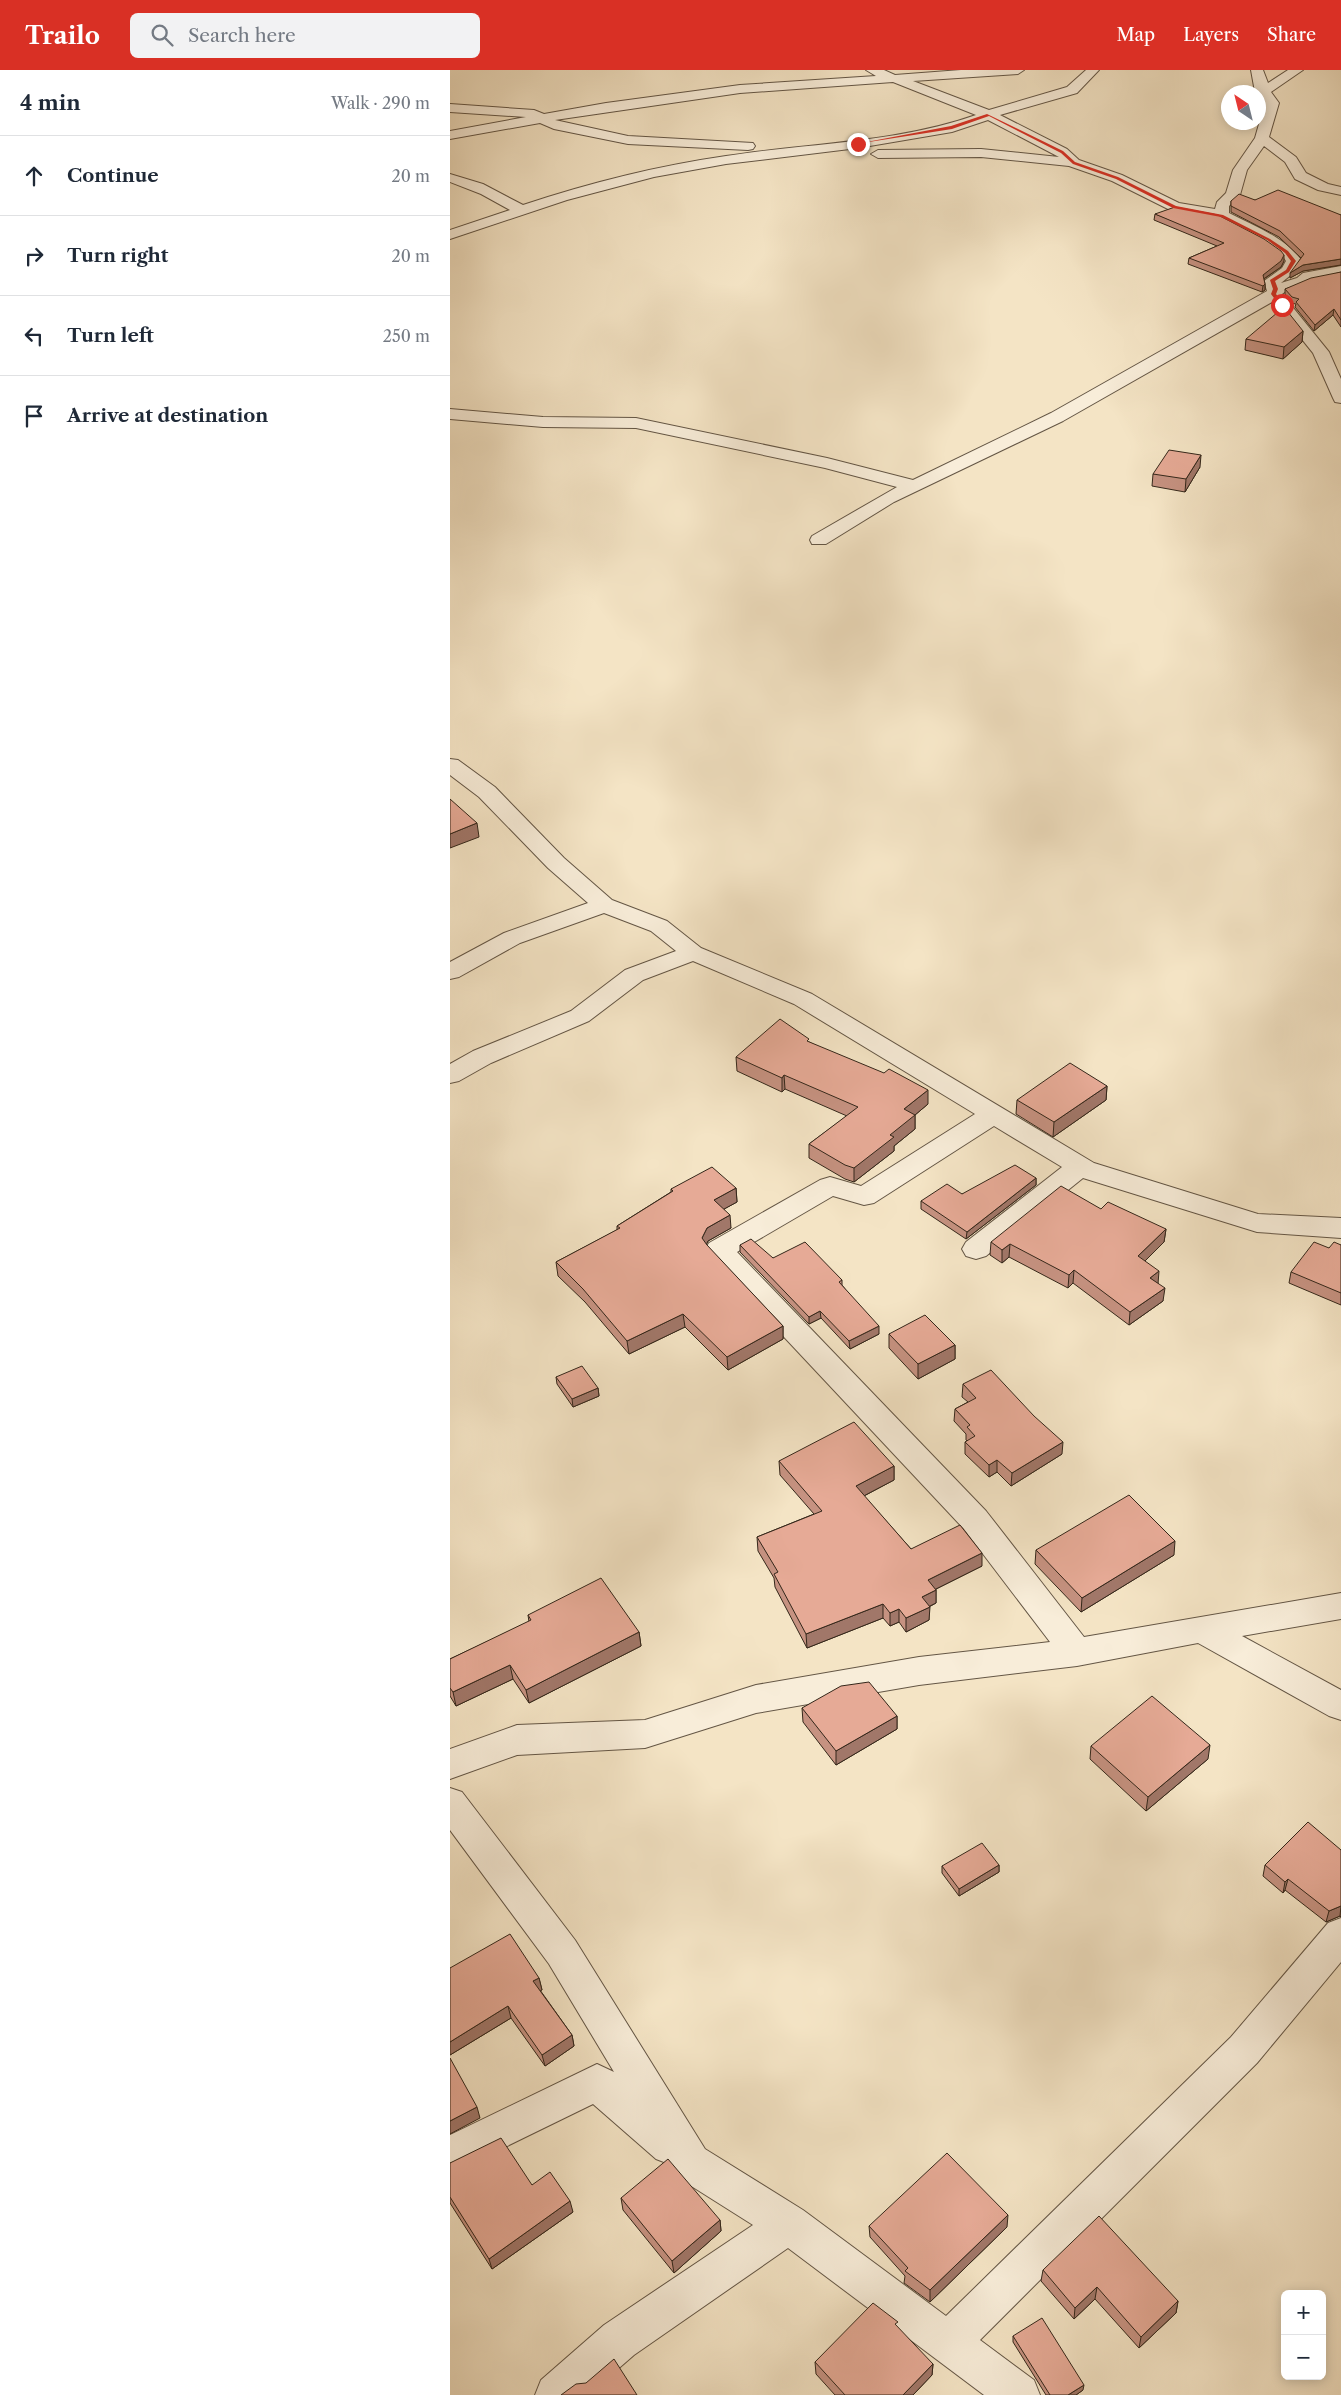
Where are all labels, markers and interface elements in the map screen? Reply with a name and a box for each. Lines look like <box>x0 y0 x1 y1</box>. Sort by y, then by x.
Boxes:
search box <box>130 13 480 58</box>
text: Trailo <box>25 21 100 50</box>
icon: search <box>148 21 176 49</box>
text: Search here <box>188 24 296 47</box>
text: Map <box>1117 24 1155 46</box>
text: Layers <box>1183 24 1239 46</box>
text: Share <box>1267 24 1316 46</box>
north arrow <box>1221 85 1266 130</box>
text: 4 min <box>20 90 81 115</box>
text: Walk · 290 m <box>331 93 430 113</box>
route end <box>847 133 870 156</box>
icon: ahead <box>20 162 48 190</box>
text: Continue <box>67 164 159 187</box>
text: 20 m <box>391 166 430 186</box>
icon: right <box>20 242 48 270</box>
text: Turn right <box>67 244 168 267</box>
text: 20 m <box>391 246 430 266</box>
route start <box>1271 294 1294 317</box>
icon: left <box>20 322 48 350</box>
text: Turn left <box>67 324 154 347</box>
text: 250 m <box>383 326 430 346</box>
icon: arrive <box>20 402 48 430</box>
text: Arrive at destination <box>67 404 268 427</box>
map controls <box>1281 2290 1326 2380</box>
button: + <box>1281 2290 1326 2335</box>
button: − <box>1281 2335 1326 2380</box>

